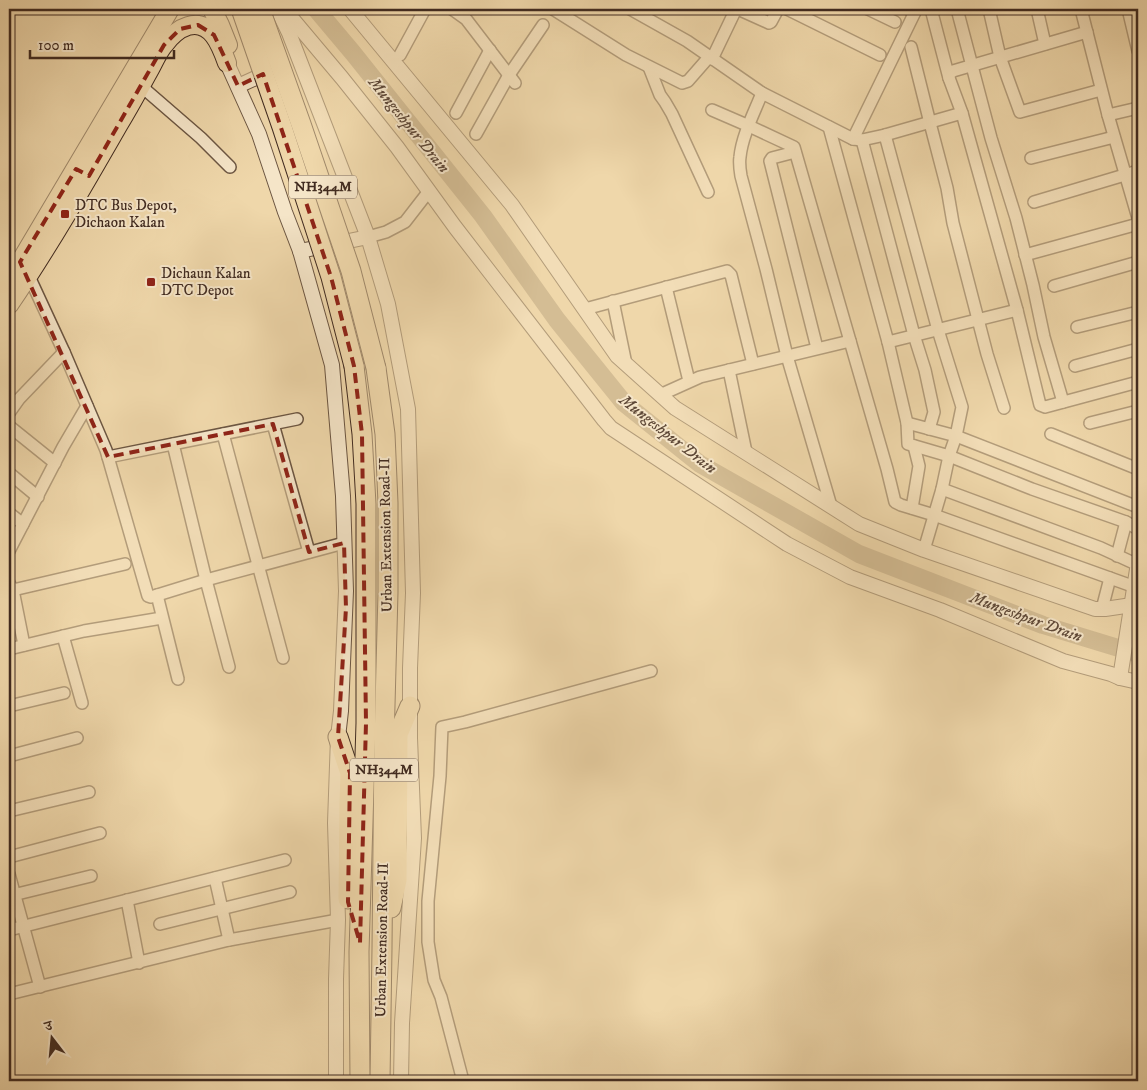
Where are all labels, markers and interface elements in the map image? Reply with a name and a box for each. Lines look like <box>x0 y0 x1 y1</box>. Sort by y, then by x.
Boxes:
scale bar <box>30 28 174 60</box>
text: 100 m <box>38 36 74 55</box>
water label: Mungeshpur Drain <box>364 72 454 177</box>
road number: NH344M <box>289 176 357 198</box>
place label: DTC Bus Depot, Dichaon Kalan <box>75 196 177 232</box>
marker: DTC Bus Depot, Dichaon Kalan <box>59 208 71 220</box>
place label: Dichaun Kalan DTC Depot <box>161 264 251 300</box>
marker: Dichaun Kalan DTC Depot <box>145 276 157 288</box>
water label: Mungeshpur Drain <box>615 389 721 478</box>
street label: Urban Extension Road-II <box>375 457 397 613</box>
water label: Mungeshpur Drain <box>966 587 1085 647</box>
road number: NH344M <box>350 758 418 782</box>
street label: Urban Extension Road-II <box>371 862 393 1018</box>
north arrow <box>28 1012 78 1062</box>
text: उ <box>42 1017 55 1036</box>

